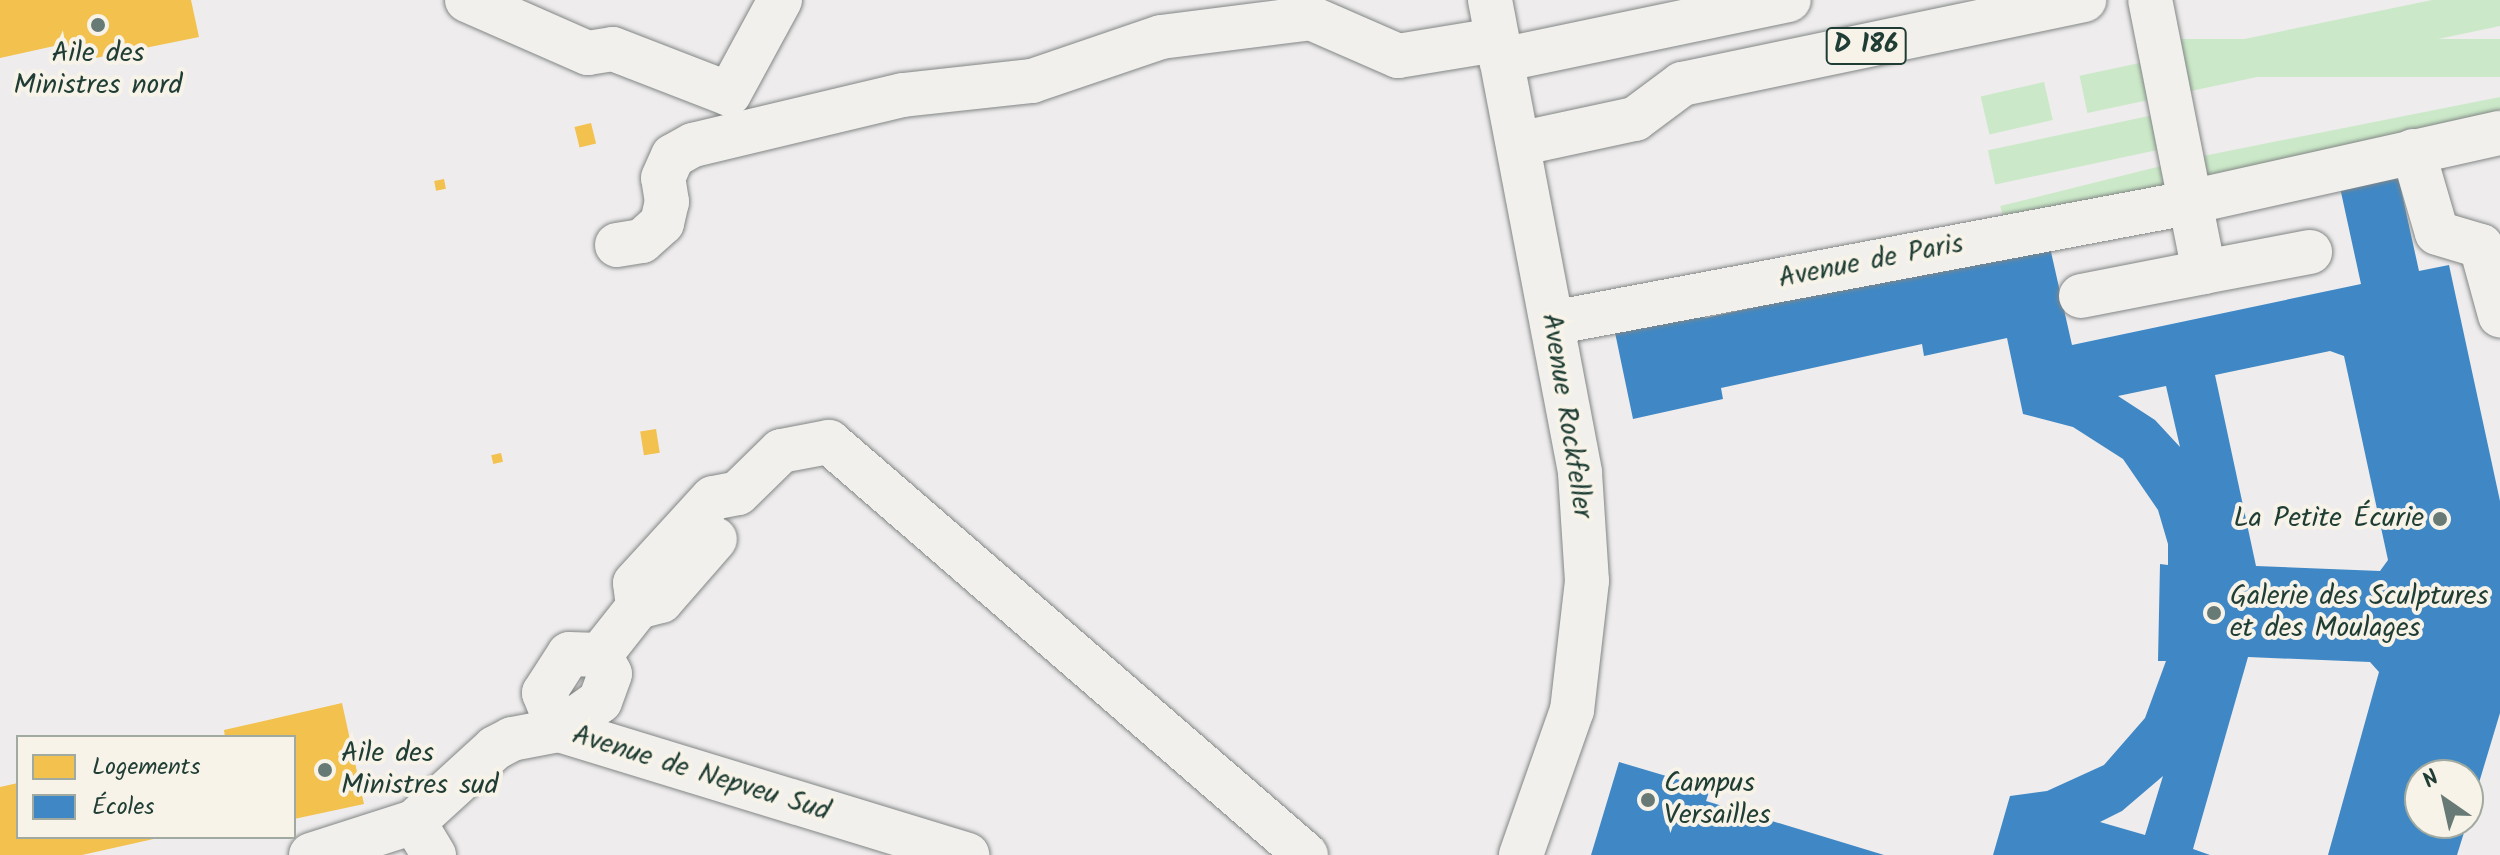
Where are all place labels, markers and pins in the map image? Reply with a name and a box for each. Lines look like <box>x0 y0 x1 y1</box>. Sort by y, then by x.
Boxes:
marker: Aile des Ministres nord <box>89 16 107 34</box>
place label: Aile des Ministres nord <box>14 37 182 103</box>
place label: La Petite Écurie <box>2234 502 2424 536</box>
marker: La Petite Écurie <box>2431 510 2449 528</box>
place label: Galerie des Sculptures et des Moulages <box>2230 580 2488 646</box>
marker: Galerie des Sculptures et des Moulages <box>2205 604 2223 622</box>
place label: Aile des Ministres sud <box>341 737 498 803</box>
marker: Aile des Ministres sud <box>316 761 334 779</box>
place label: Campus Versailles <box>1664 767 1771 833</box>
marker: Campus Versailles <box>1639 791 1657 809</box>

